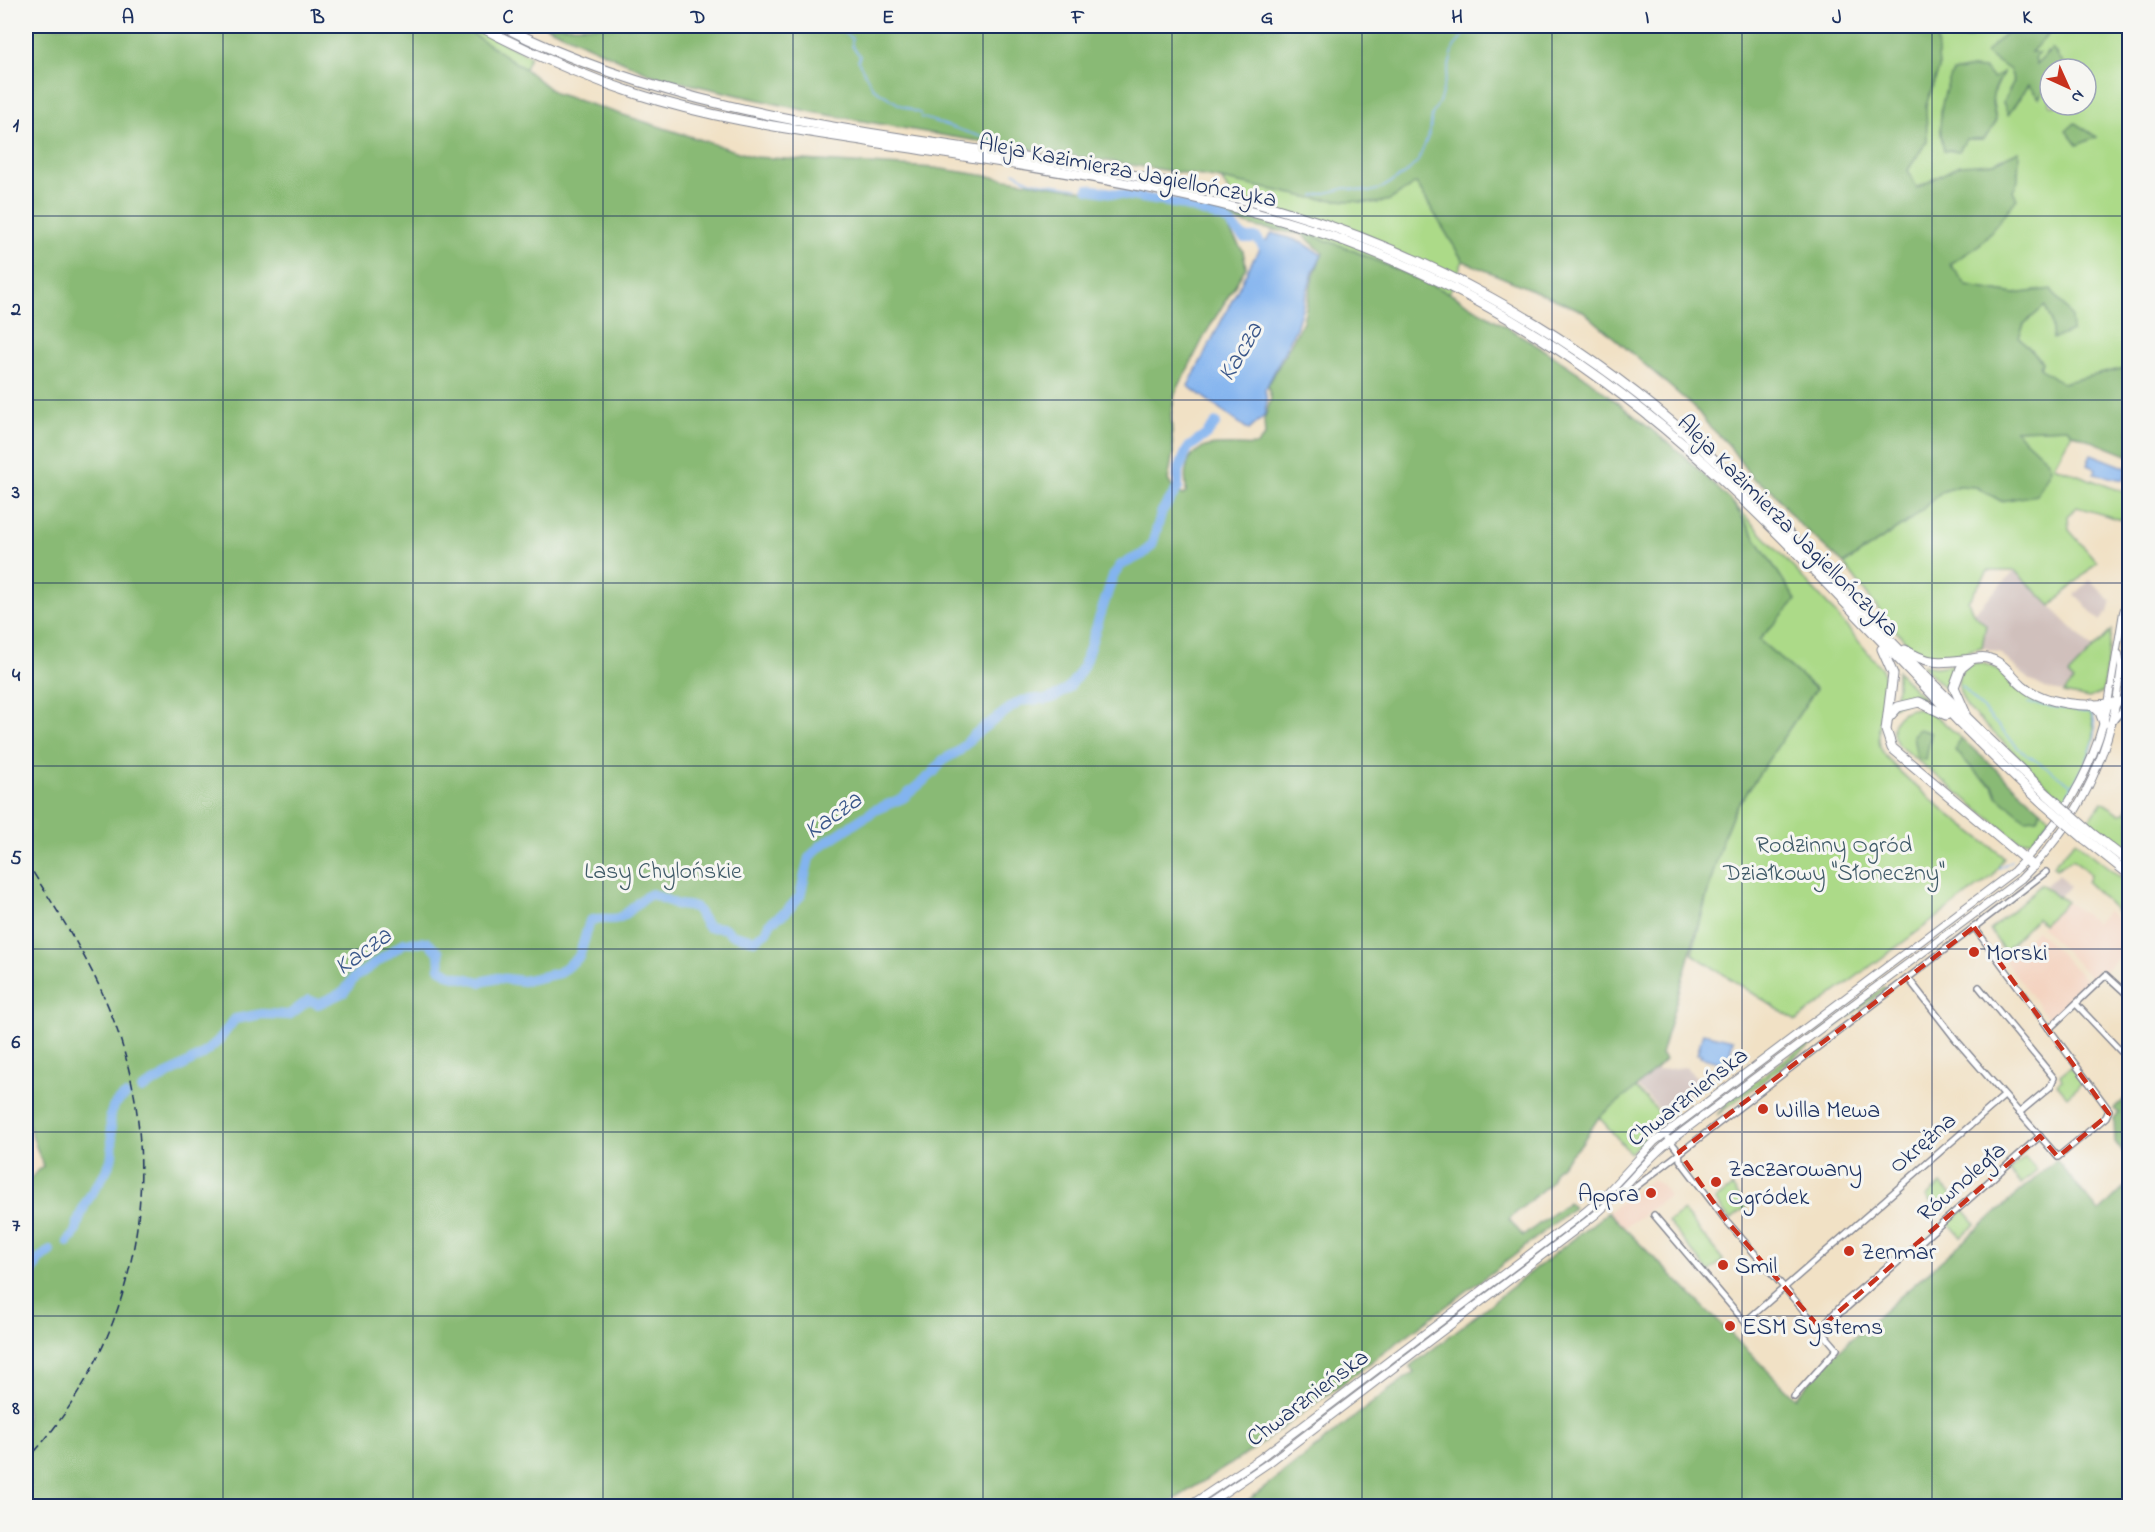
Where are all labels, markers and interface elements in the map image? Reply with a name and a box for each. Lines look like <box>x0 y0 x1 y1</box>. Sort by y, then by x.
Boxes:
text: A <box>122 4 134 33</box>
text: B <box>310 4 325 33</box>
text: C <box>503 4 514 33</box>
text: D <box>690 4 705 33</box>
text: E <box>882 4 894 33</box>
text: F <box>1071 4 1085 33</box>
text: G <box>1261 4 1274 33</box>
text: H <box>1451 4 1463 33</box>
text: I <box>1645 4 1650 33</box>
text: J <box>1832 4 1842 33</box>
text: K <box>2022 4 2033 33</box>
north arrow <box>2038 57 2098 117</box>
text: N <box>2065 84 2090 109</box>
text: 1 <box>13 112 20 141</box>
street label: Aleja Kazimierza Jagiellończyka <box>975 126 1280 220</box>
text: 2 <box>10 296 21 325</box>
water label: Kacza <box>1209 315 1275 389</box>
street label: Aleja Kazimierza Jagiellończyka <box>1667 407 1907 647</box>
text: 3 <box>11 479 20 508</box>
text: 4 <box>12 662 21 691</box>
water label: Kacza <box>797 782 871 850</box>
park label: Rodzinny Ogród Działkowy "Słoneczny" <box>1722 829 1945 893</box>
text: 5 <box>10 845 22 874</box>
park label: Lasy Chylońskie <box>584 855 742 891</box>
water label: Kacza <box>327 918 401 986</box>
place label: Morski <box>1986 937 2048 972</box>
marker: Morski <box>1967 945 1981 959</box>
text: 6 <box>12 1029 21 1058</box>
street label: Chwarznieńska <box>1621 1039 1757 1156</box>
place label: Willa Mewa <box>1775 1094 1880 1129</box>
marker: Willa Mewa <box>1756 1102 1770 1116</box>
street label: Okrężna <box>1882 1105 1965 1183</box>
street label: Równoległa <box>1910 1134 2015 1232</box>
place label: Zaczarowany Ogródek <box>1728 1153 1862 1216</box>
marker: Zaczarowany Ogródek <box>1709 1175 1723 1189</box>
place label: Appra <box>1578 1178 1639 1213</box>
marker: Appra <box>1644 1186 1658 1200</box>
text: 7 <box>12 1212 21 1241</box>
place label: Zenmar <box>1861 1236 1937 1271</box>
marker: Zenmar <box>1842 1244 1856 1258</box>
place label: Smil <box>1735 1250 1777 1285</box>
marker: Smil <box>1716 1258 1730 1272</box>
place label: ESM Systems <box>1742 1311 1883 1347</box>
marker: ESM Systems <box>1723 1319 1737 1333</box>
street label: Chwarznieńska <box>1240 1341 1377 1457</box>
text: 8 <box>11 1395 20 1424</box>

